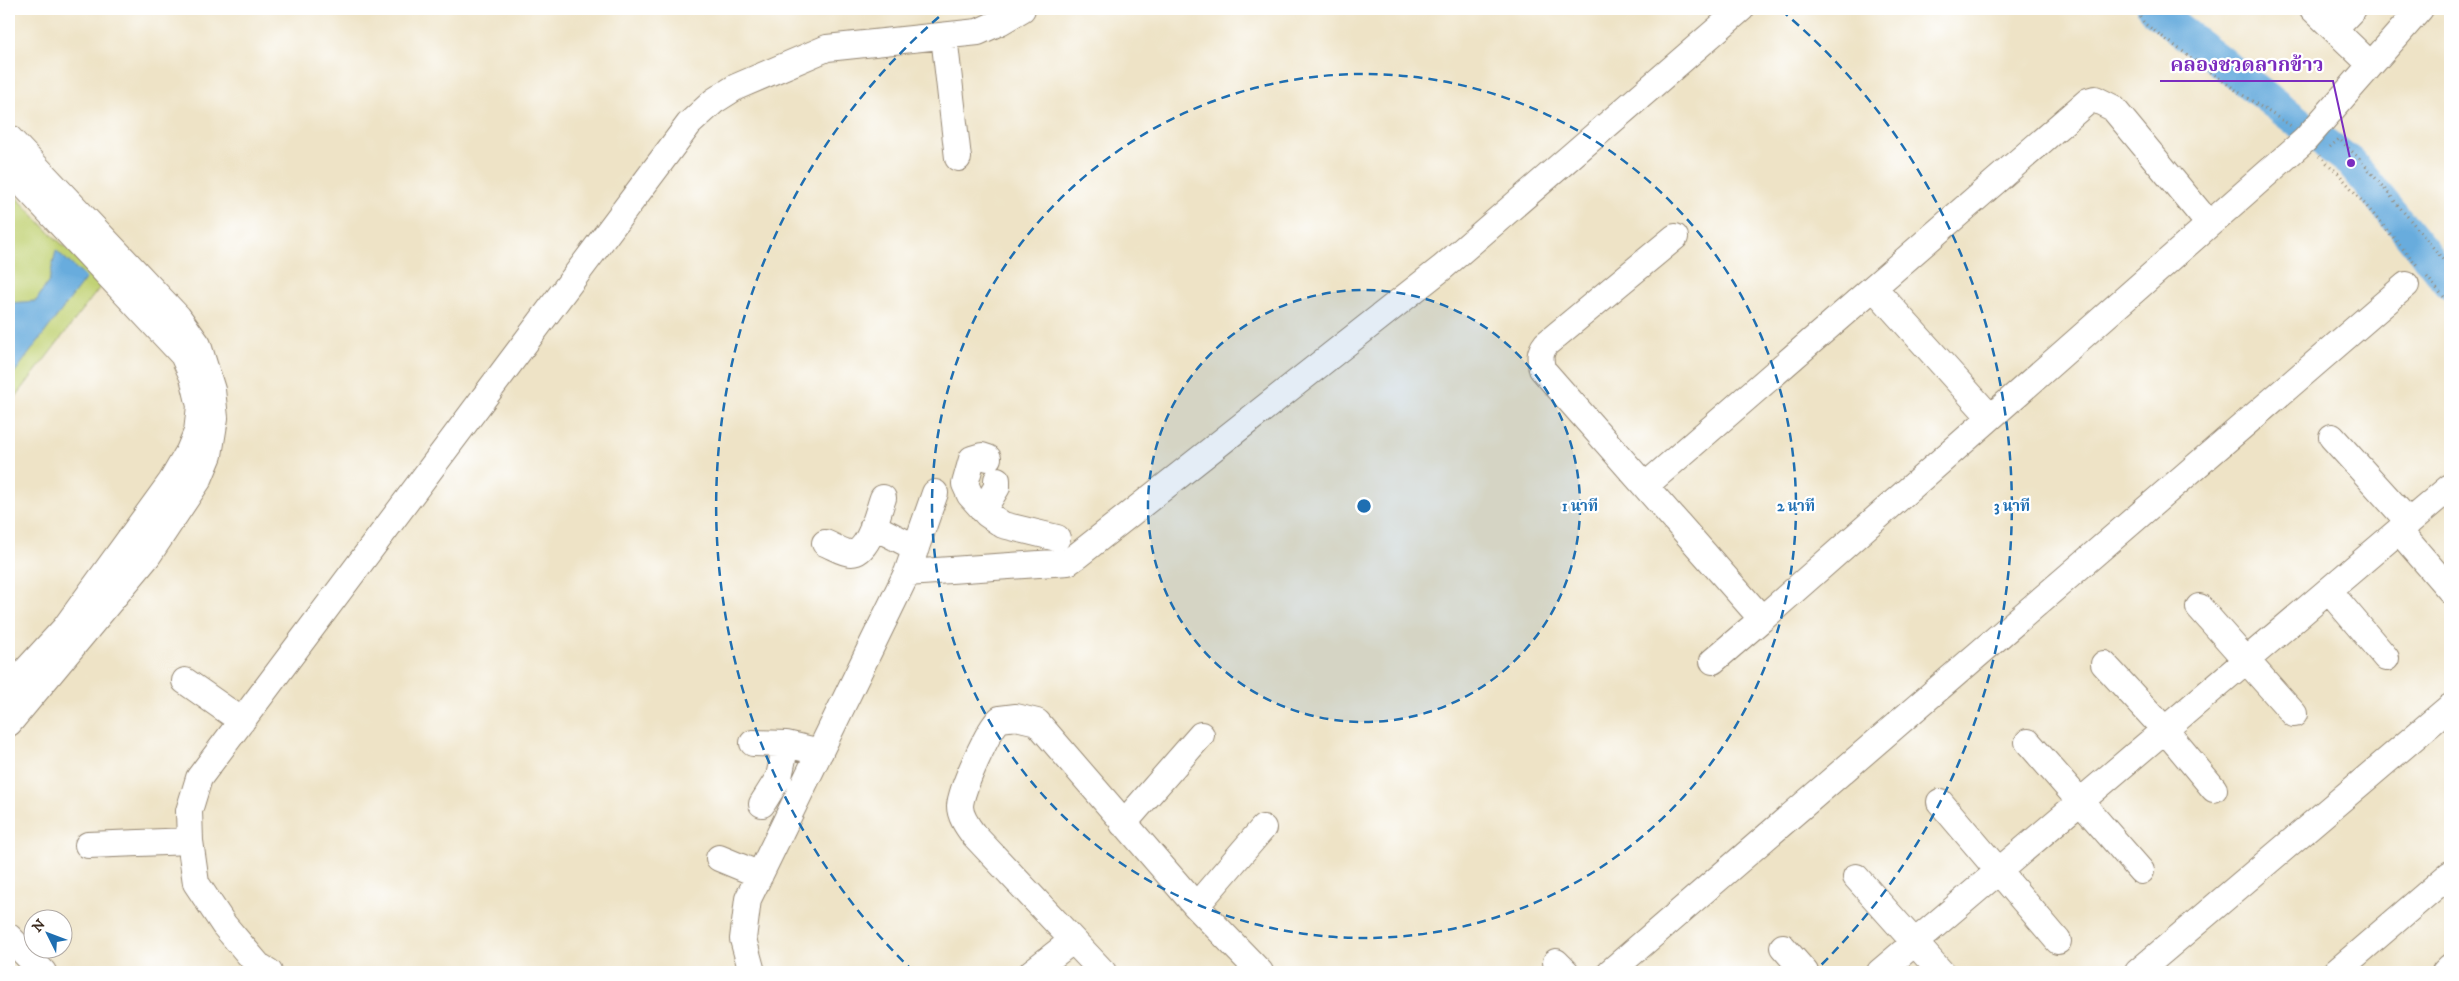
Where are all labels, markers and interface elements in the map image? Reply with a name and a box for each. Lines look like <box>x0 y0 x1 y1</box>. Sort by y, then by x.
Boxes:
callout: คลองชวดลากข้าว <box>2160 46 2333 81</box>
text: คลองชวดลากข้าว <box>2170 53 2324 78</box>
centre of rings <box>1355 497 1373 515</box>
text: 1 นาที <box>1562 497 1598 516</box>
text: 2 นาที <box>1777 497 1815 516</box>
text: 3 นาที <box>1994 497 2030 516</box>
north arrow <box>22 908 72 958</box>
text: N <box>29 915 50 936</box>

